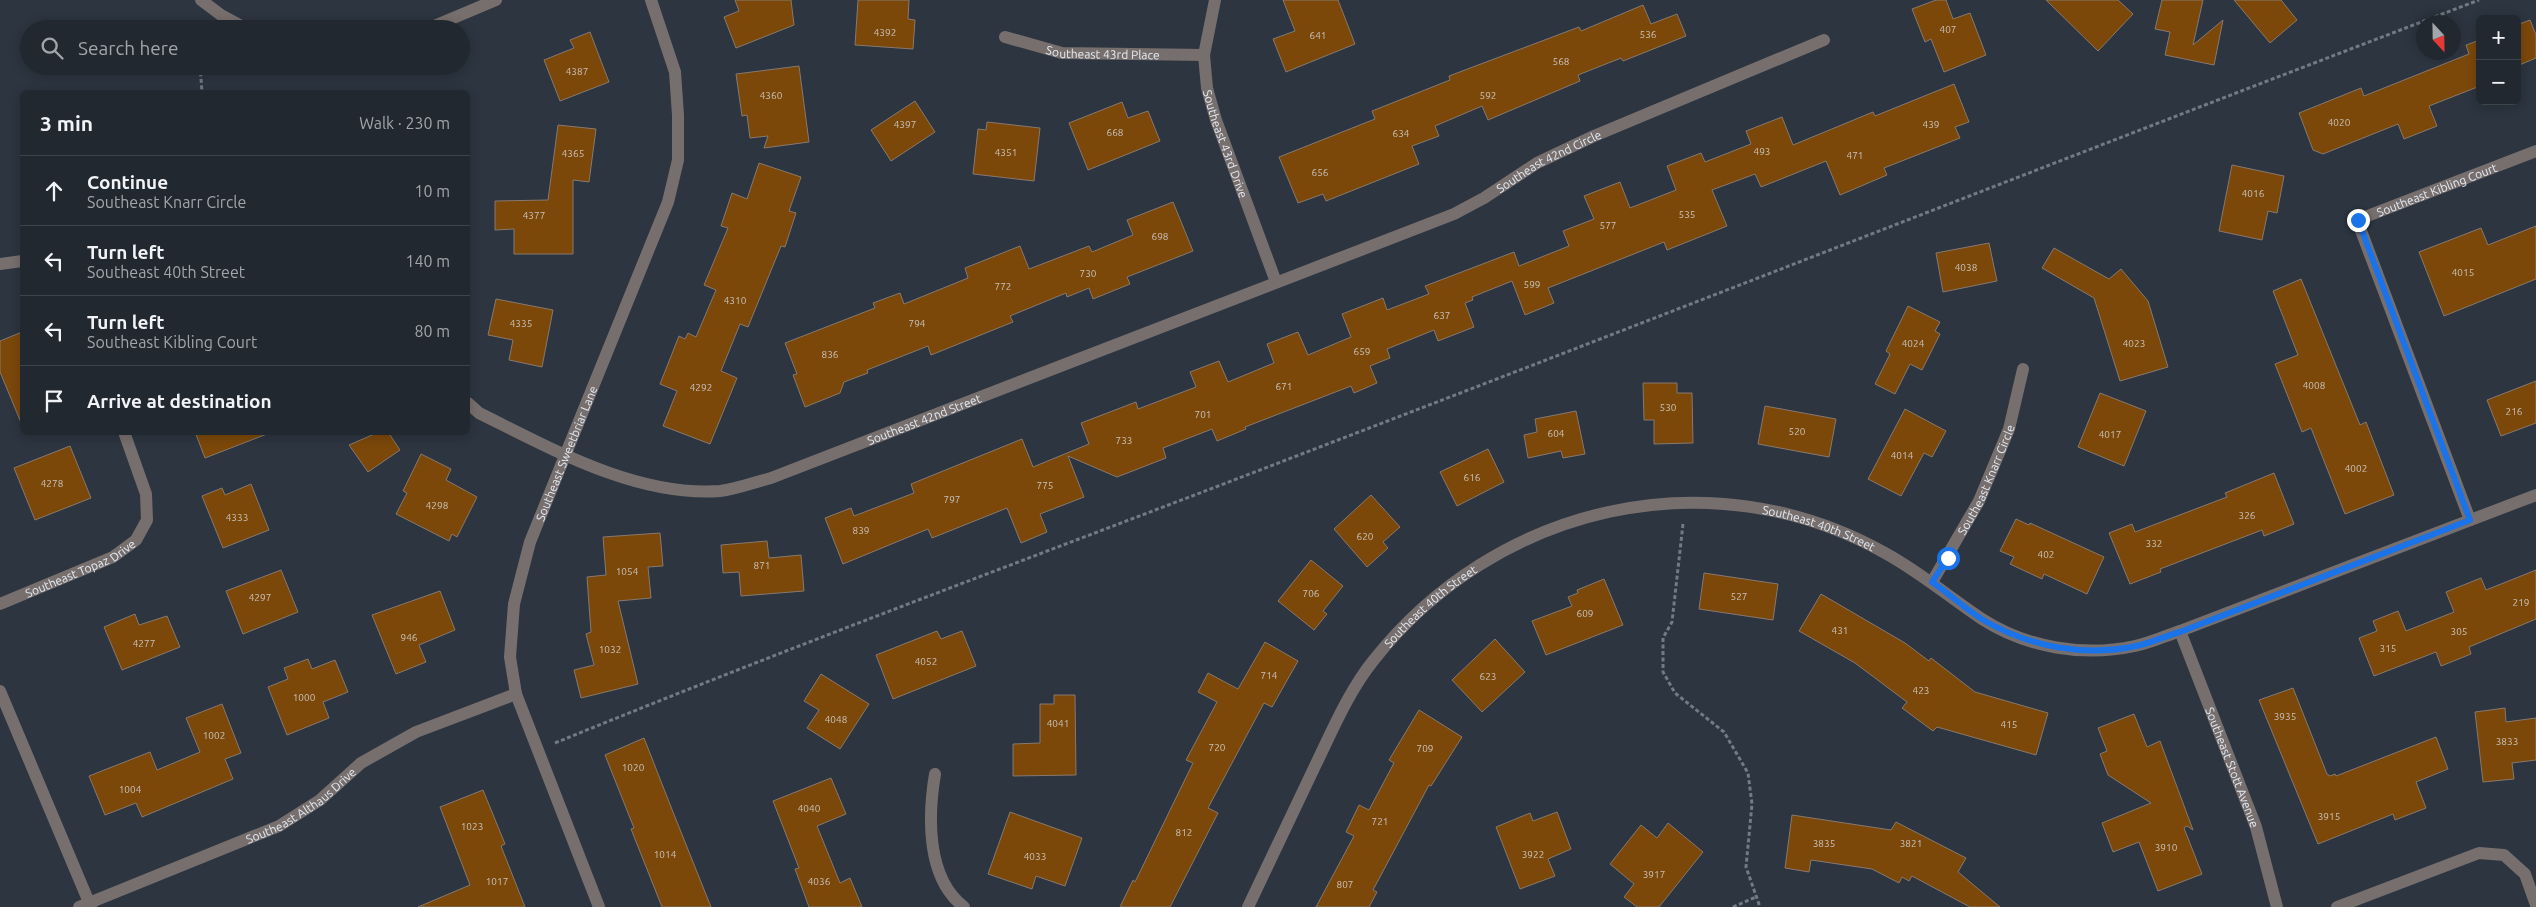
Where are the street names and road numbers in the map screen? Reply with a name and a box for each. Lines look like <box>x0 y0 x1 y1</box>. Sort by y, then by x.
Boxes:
street label: Southeast 43rd Place <box>1045 42 1160 61</box>
street label: Southeast 43rd Drive <box>1201 88 1251 199</box>
street label: Southeast 42nd Circle <box>1494 127 1603 195</box>
street label: Southeast Kibling Court <box>2375 160 2499 218</box>
street label: Southeast Sweetbriar Lane <box>533 384 599 523</box>
street label: Southeast 42nd Street <box>865 391 983 447</box>
street label: Southeast Knarr Circle <box>1955 423 2016 537</box>
street label: Southeast 40th Street <box>1761 502 1878 553</box>
street label: Southeast Topaz Drive <box>23 536 138 599</box>
street label: Southeast 40th Street <box>1381 562 1479 650</box>
street label: Southeast Stott Avenue <box>2204 705 2262 829</box>
street label: Southeast Althaus Drive <box>244 765 358 845</box>

